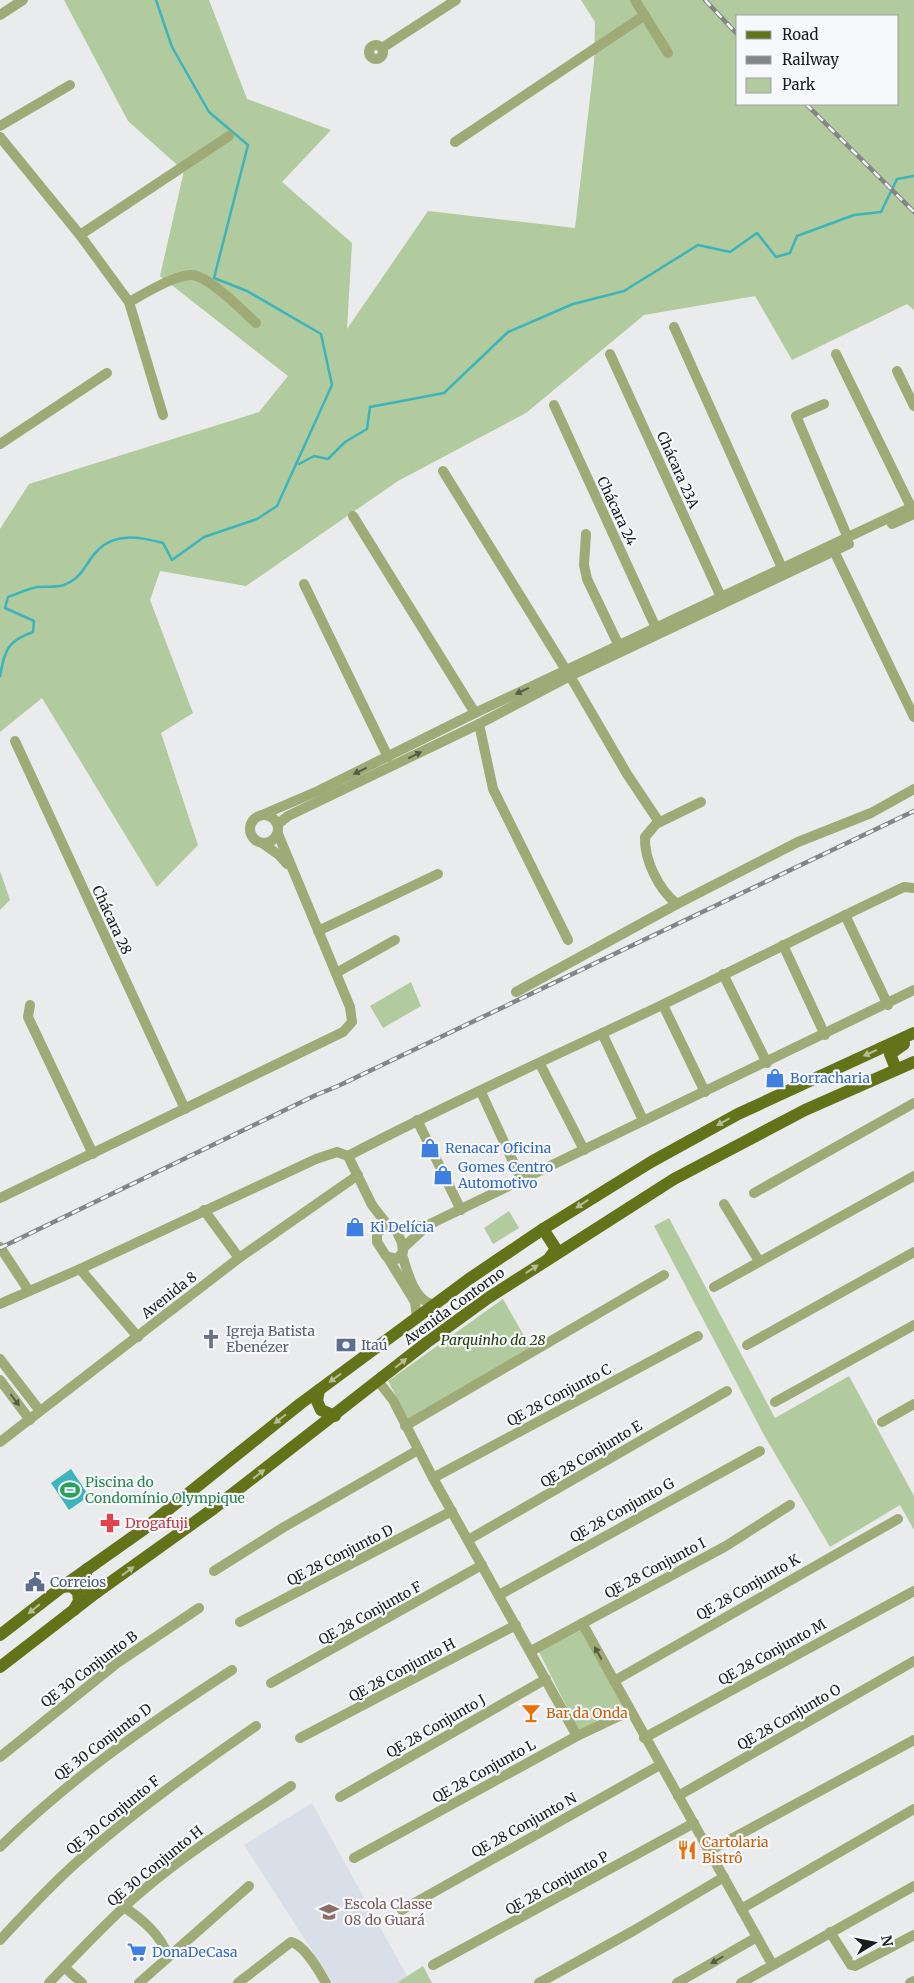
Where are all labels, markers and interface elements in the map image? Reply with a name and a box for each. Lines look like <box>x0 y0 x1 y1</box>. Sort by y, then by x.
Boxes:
legend <box>736 15 899 105</box>
text: Road <box>782 25 818 44</box>
text: Railway <box>782 50 839 69</box>
text: Park <box>782 75 816 94</box>
street label: Chácara 23A <box>653 428 703 512</box>
street label: Chácara 24 <box>593 474 641 549</box>
one-way arrow <box>515 687 529 695</box>
one-way arrow <box>408 751 422 759</box>
one-way arrow <box>353 767 367 775</box>
street label: Chácara 28 <box>88 883 136 957</box>
one-way arrow <box>862 1048 877 1057</box>
shop icon: Borracharia <box>764 1067 786 1089</box>
place label: Borracharia <box>790 1069 870 1087</box>
one-way arrow <box>715 1118 730 1126</box>
shop icon: Renacar Oficina <box>419 1137 441 1159</box>
place label: Renacar Oficina <box>445 1139 552 1157</box>
place label: Gomes Centro Automotivo <box>457 1158 553 1192</box>
shop icon: Gomes Centro Automotivo <box>432 1164 454 1186</box>
one-way arrow <box>576 1199 589 1209</box>
shop icon: Ki Delícia <box>344 1216 366 1238</box>
place label: Ki Delícia <box>370 1218 434 1236</box>
street label: Avenida Contorno <box>399 1263 508 1349</box>
one-way arrow <box>526 1264 539 1273</box>
street label: Avenida 8 <box>137 1268 200 1323</box>
place label: Igreja Batista Ebenézer <box>226 1322 315 1356</box>
church icon: Igreja Batista Ebenézer <box>200 1328 222 1350</box>
park label: Parquinho da 28 <box>441 1331 545 1349</box>
bank icon: Itaú <box>335 1334 357 1356</box>
place label: Itaú <box>361 1336 388 1354</box>
one-way arrow <box>394 1358 407 1369</box>
street label: QE 28 Conjunto C <box>504 1360 614 1430</box>
one-way arrow <box>328 1373 342 1383</box>
one-way arrow <box>10 1393 20 1407</box>
one-way arrow <box>273 1414 287 1424</box>
street label: QE 28 Conjunto E <box>537 1417 645 1491</box>
one-way arrow <box>252 1469 265 1480</box>
place label: Piscina do Condomínio Olympique <box>85 1473 245 1507</box>
street label: QE 28 Conjunto G <box>567 1474 677 1546</box>
sports icon: Piscina do Condomínio Olympique <box>59 1479 81 1501</box>
pharmacy icon: Drogafuji <box>99 1512 121 1534</box>
place label: Drogafuji <box>125 1514 189 1532</box>
street label: QE 28 Conjunto D <box>284 1520 397 1590</box>
street label: QE 28 Conjunto I <box>601 1534 709 1602</box>
street label: QE 28 Conjunto K <box>693 1550 804 1624</box>
one-way arrow <box>121 1565 134 1576</box>
public building icon: Correios <box>24 1571 46 1593</box>
place label: Correios <box>50 1573 106 1591</box>
street label: QE 28 Conjunto F <box>315 1577 425 1649</box>
one-way arrow <box>27 1603 40 1614</box>
street label: QE 28 Conjunto M <box>715 1615 829 1689</box>
street label: QE 30 Conjunto B <box>37 1627 141 1711</box>
street label: QE 28 Conjunto H <box>346 1634 458 1706</box>
one-way arrow <box>594 1645 602 1660</box>
street label: QE 28 Conjunto O <box>734 1680 844 1754</box>
street label: QE 28 Conjunto J <box>383 1690 489 1762</box>
street label: QE 30 Conjunto D <box>51 1699 156 1785</box>
bar icon: Bar da Onda <box>520 1702 542 1724</box>
place label: Bar da Onda <box>546 1704 628 1722</box>
street label: QE 28 Conjunto L <box>429 1735 539 1807</box>
street label: QE 30 Conjunto F <box>62 1771 164 1858</box>
street label: QE 28 Conjunto N <box>468 1789 580 1861</box>
street label: QE 30 Conjunto H <box>103 1822 207 1910</box>
place label: Cartolaria Bistrô <box>702 1833 769 1867</box>
restaurant icon: Cartolaria Bistrô <box>676 1839 698 1861</box>
street label: QE 28 Conjunto P <box>502 1847 612 1919</box>
place label: Escola Classe 08 do Guará <box>344 1895 432 1929</box>
school or university icon: Escola Classe 08 do Guará <box>318 1901 340 1923</box>
north arrow <box>849 1918 899 1968</box>
text: N <box>877 1934 897 1948</box>
supermarket icon: DonaDeCasa <box>126 1941 148 1963</box>
place label: DonaDeCasa <box>152 1943 238 1961</box>
one-way arrow <box>710 1956 723 1965</box>

